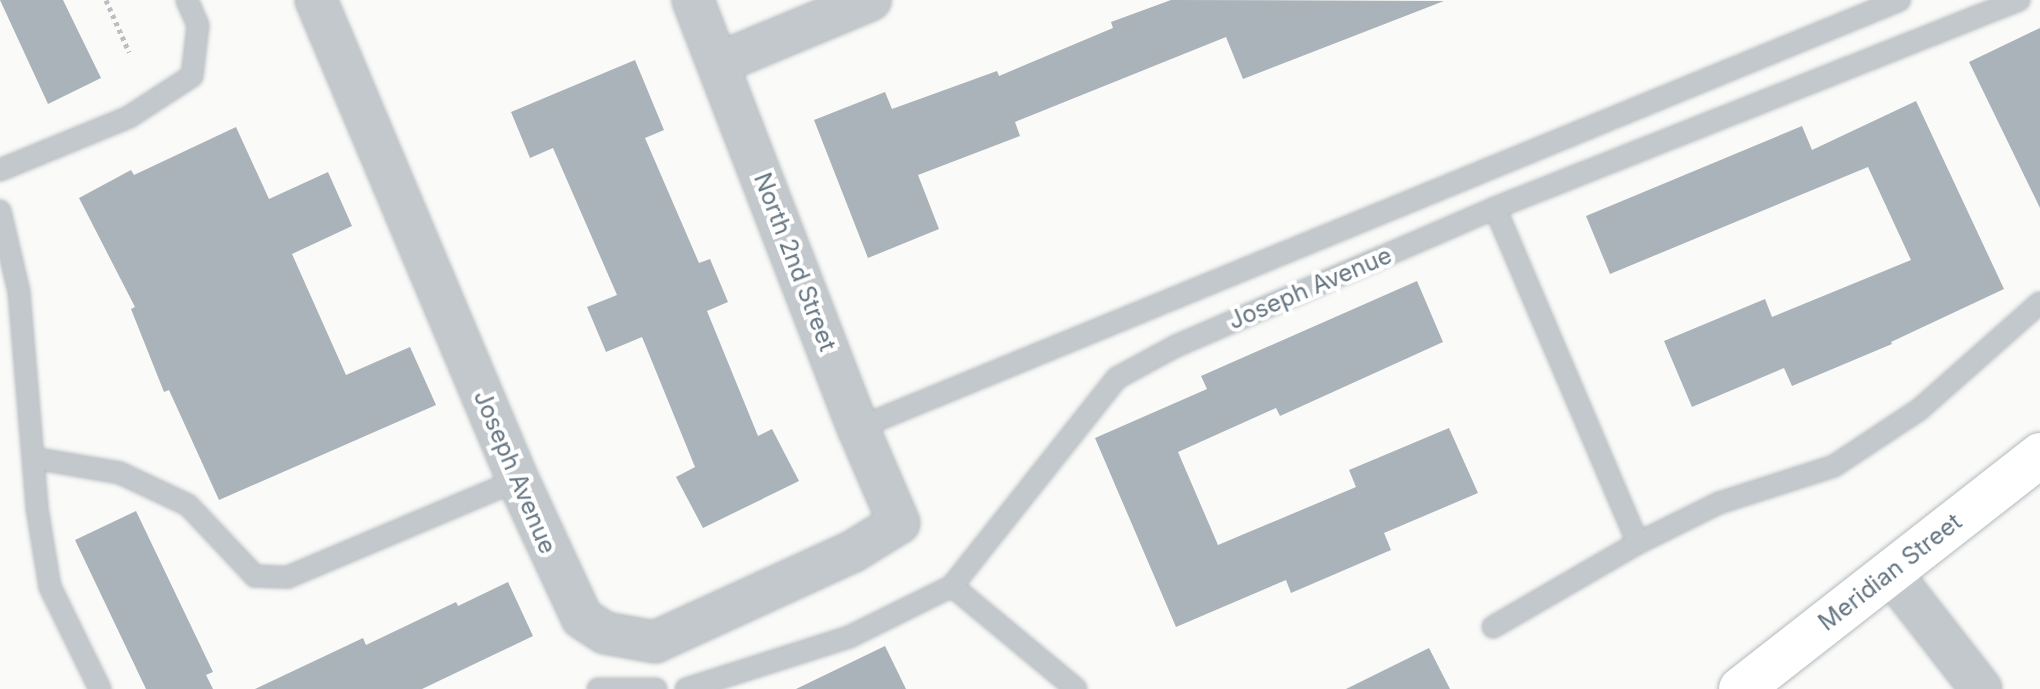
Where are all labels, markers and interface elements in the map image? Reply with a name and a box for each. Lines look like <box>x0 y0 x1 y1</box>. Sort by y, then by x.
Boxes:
street label: North 2nd Street <box>748 169 842 355</box>
street label: Joseph Avenue <box>1224 241 1396 335</box>
street label: Joseph Avenue <box>468 386 562 558</box>
street label: Meridian Street <box>1813 507 1967 637</box>

